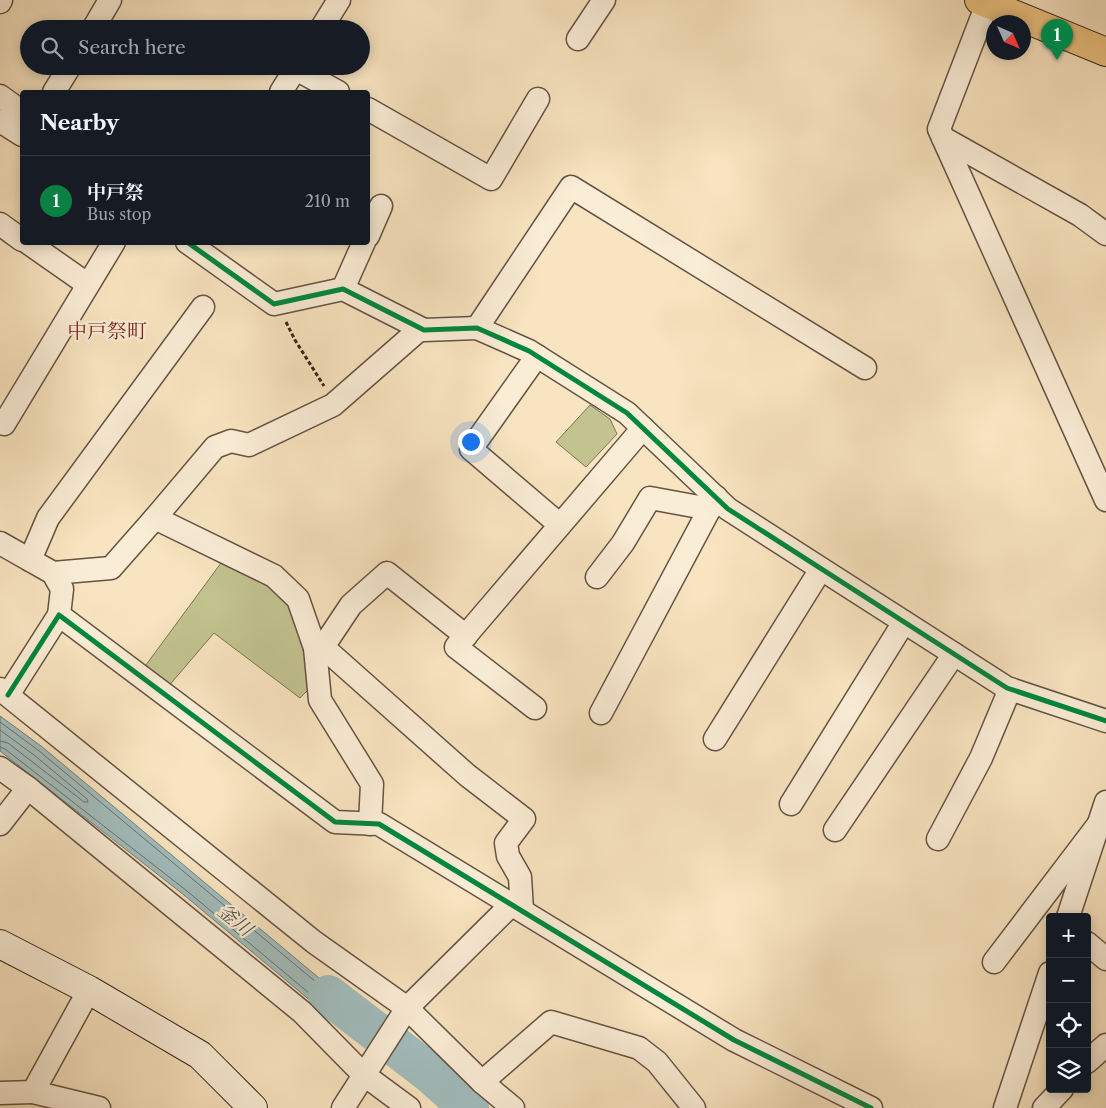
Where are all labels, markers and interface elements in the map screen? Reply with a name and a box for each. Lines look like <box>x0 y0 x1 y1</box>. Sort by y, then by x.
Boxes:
north arrow <box>986 15 1031 60</box>
pin: 1 <box>1041 19 1073 60</box>
search box <box>20 20 370 75</box>
icon: search <box>38 34 66 62</box>
text: Search here <box>78 36 186 59</box>
text: Nearby <box>40 110 119 135</box>
text: 中戸祭 <box>87 181 144 204</box>
text: 1 <box>52 191 60 211</box>
text: 210 m <box>305 191 350 211</box>
text: Bus stop <box>87 204 151 224</box>
district label: 中戸祭町 <box>67 319 147 343</box>
your location <box>458 429 484 455</box>
water label: 釜川 <box>213 899 259 942</box>
map controls <box>1046 913 1091 1093</box>
button: + <box>1046 913 1091 958</box>
button: − <box>1046 958 1091 1003</box>
button: locate <box>1046 1003 1091 1048</box>
button: layers <box>1046 1048 1091 1093</box>

